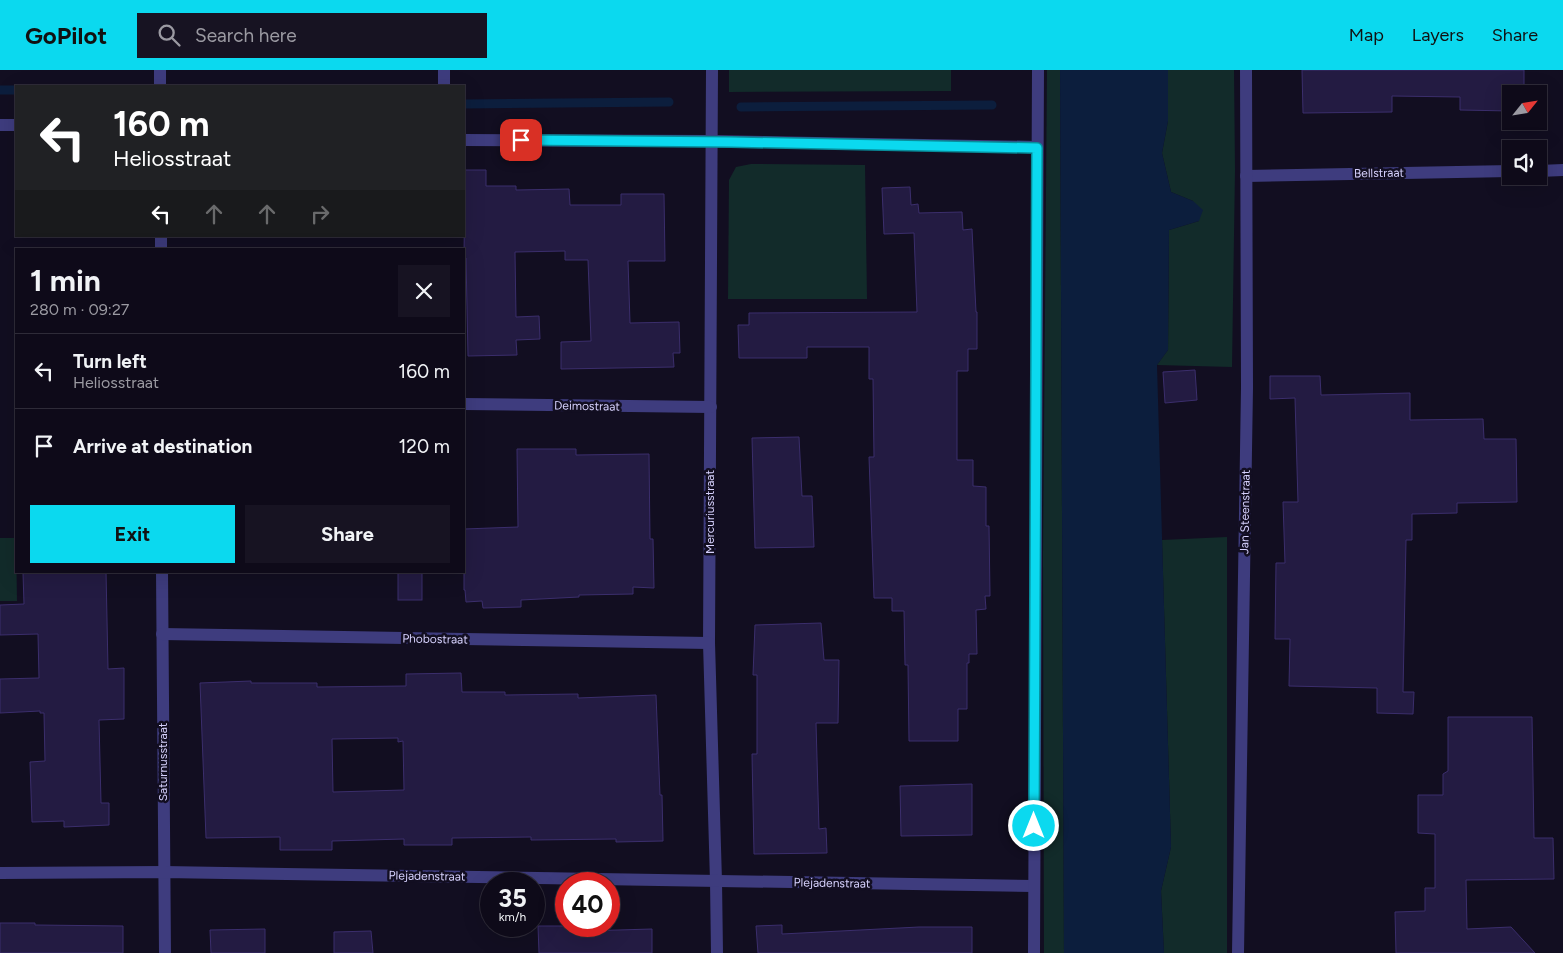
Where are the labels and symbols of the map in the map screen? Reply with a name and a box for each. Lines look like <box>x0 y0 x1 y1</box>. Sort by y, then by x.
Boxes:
north arrow <box>1502 85 1548 130</box>
pin <box>500 119 542 161</box>
street label: Bellstraat <box>1354 166 1405 180</box>
street label: Deimostraat <box>554 398 620 414</box>
street label: Jan Steenstraat <box>1237 469 1253 554</box>
street label: Mercuriusstraat <box>703 470 717 554</box>
street label: Phobostraat <box>402 631 468 647</box>
street label: Saturnusstraat <box>156 722 170 801</box>
position arrow <box>1007 799 1059 851</box>
street label: Plejadenstraat <box>389 868 466 884</box>
speed limit sign: 40 <box>555 872 620 937</box>
street label: Plejadenstraat <box>794 875 871 891</box>

